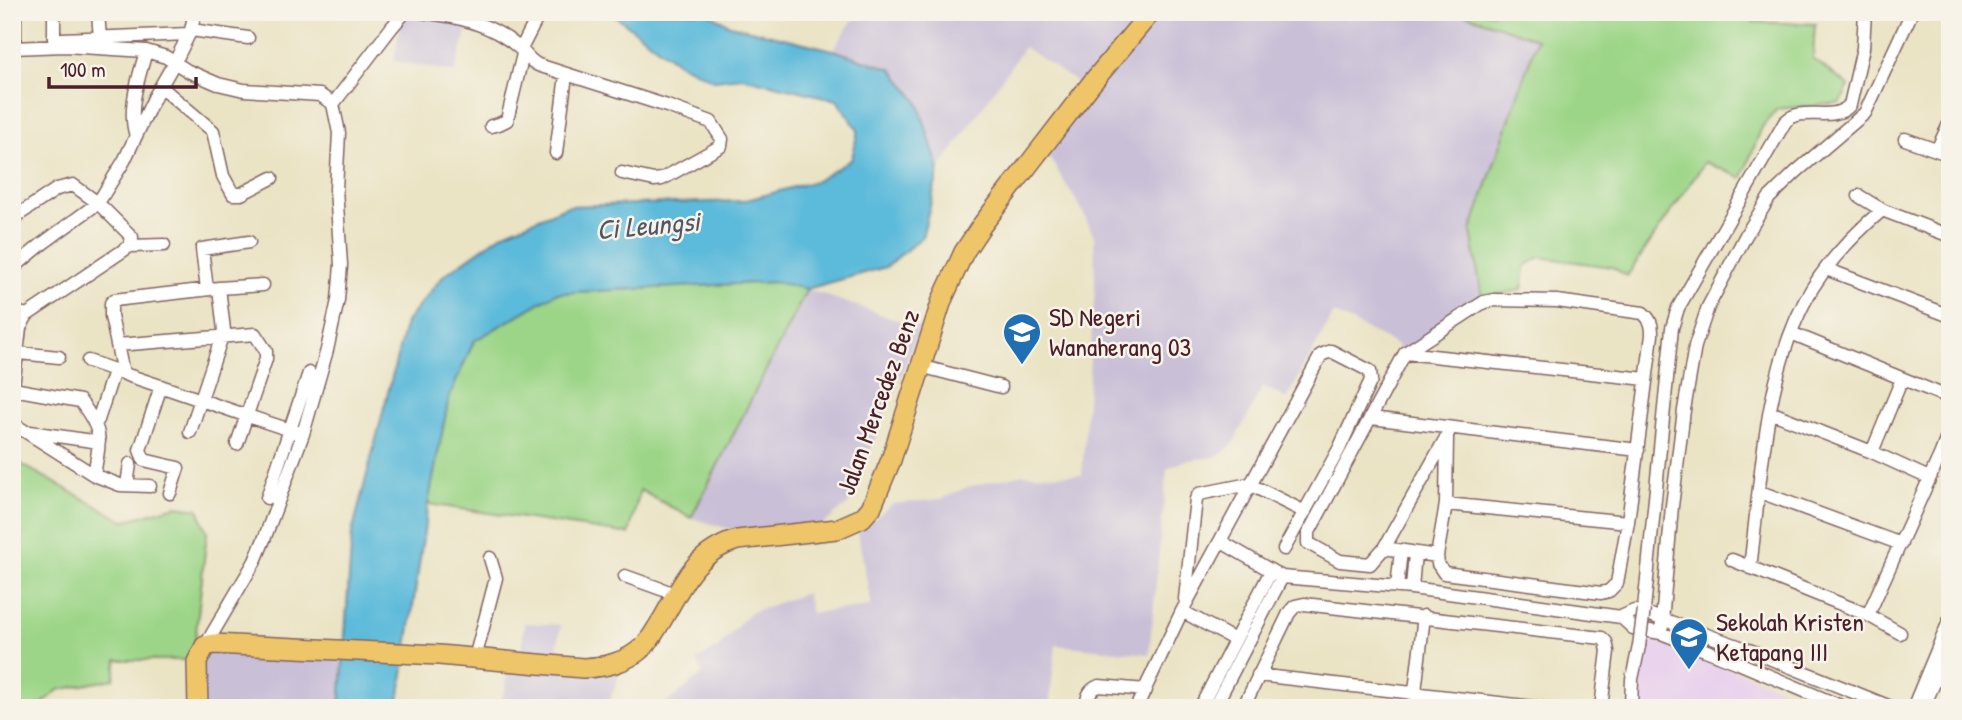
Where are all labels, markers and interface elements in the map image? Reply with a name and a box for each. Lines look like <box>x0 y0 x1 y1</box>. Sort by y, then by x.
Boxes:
scale bar <box>49 46 196 90</box>
text: 100 m <box>60 55 106 84</box>
water label: Ci Leungsi <box>595 201 704 248</box>
place label: SD Negeri Wanaherang 03 <box>1049 299 1191 364</box>
street label: Jalan Mercedez Benz <box>828 304 927 499</box>
school or university icon: SD Negeri Wanaherang 03 <box>1001 311 1043 366</box>
place label: Sekolah Kristen Ketapang III <box>1716 604 1864 669</box>
school or university icon: Sekolah Kristen Ketapang III <box>1668 616 1710 671</box>

